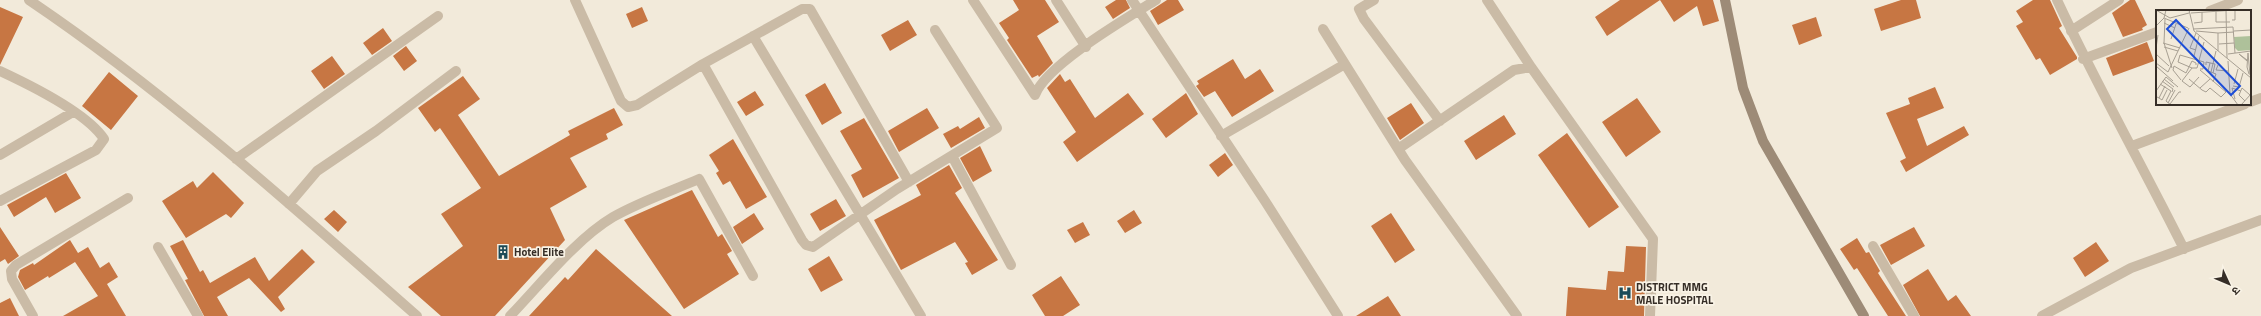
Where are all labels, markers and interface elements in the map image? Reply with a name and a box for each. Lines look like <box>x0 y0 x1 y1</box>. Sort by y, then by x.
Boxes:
inset map <box>2156 10 2251 105</box>
building icon: Hotel Elite <box>495 244 511 260</box>
place label: Hotel Elite <box>514 244 564 260</box>
north arrow <box>2209 264 2249 304</box>
place label: DISTRICT MMG MALE HOSPITAL <box>1636 279 1714 308</box>
text: उ <box>2228 283 2244 299</box>
hospital icon: DISTRICT MMG MALE HOSPITAL <box>1617 285 1633 301</box>

